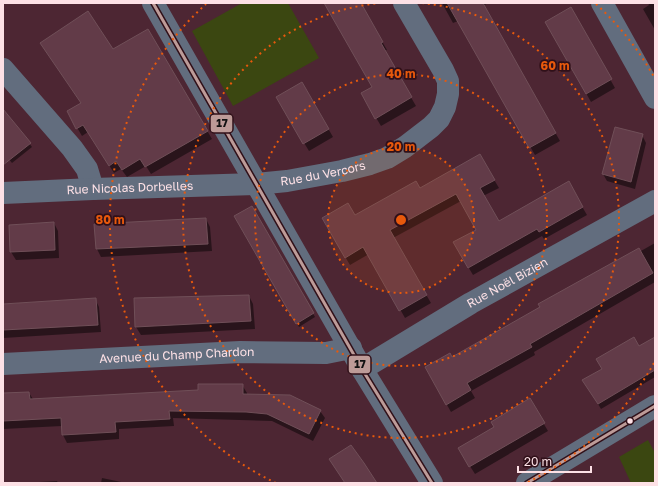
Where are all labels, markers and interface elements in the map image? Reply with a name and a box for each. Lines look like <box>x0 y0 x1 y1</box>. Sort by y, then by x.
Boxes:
text: 60 m <box>541 58 569 73</box>
text: 40 m <box>387 66 415 81</box>
line badge: 17 <box>210 114 233 133</box>
text: 17 <box>216 116 228 129</box>
text: 20 m <box>387 139 415 154</box>
street label: Rue du Vercors <box>280 157 367 189</box>
street label: Rue Nicolas Dorbelles <box>66 178 194 197</box>
text: 80 m <box>96 212 124 227</box>
centre of rings <box>394 213 408 227</box>
street label: Rue Noël Bizien <box>464 254 550 311</box>
street label: Avenue du Champ Chardon <box>99 344 254 366</box>
line badge: 17 <box>348 355 371 374</box>
text: 17 <box>354 357 366 370</box>
unlabelled marker <box>625 416 635 426</box>
scale bar <box>518 448 591 474</box>
text: 20 m <box>524 454 552 469</box>

